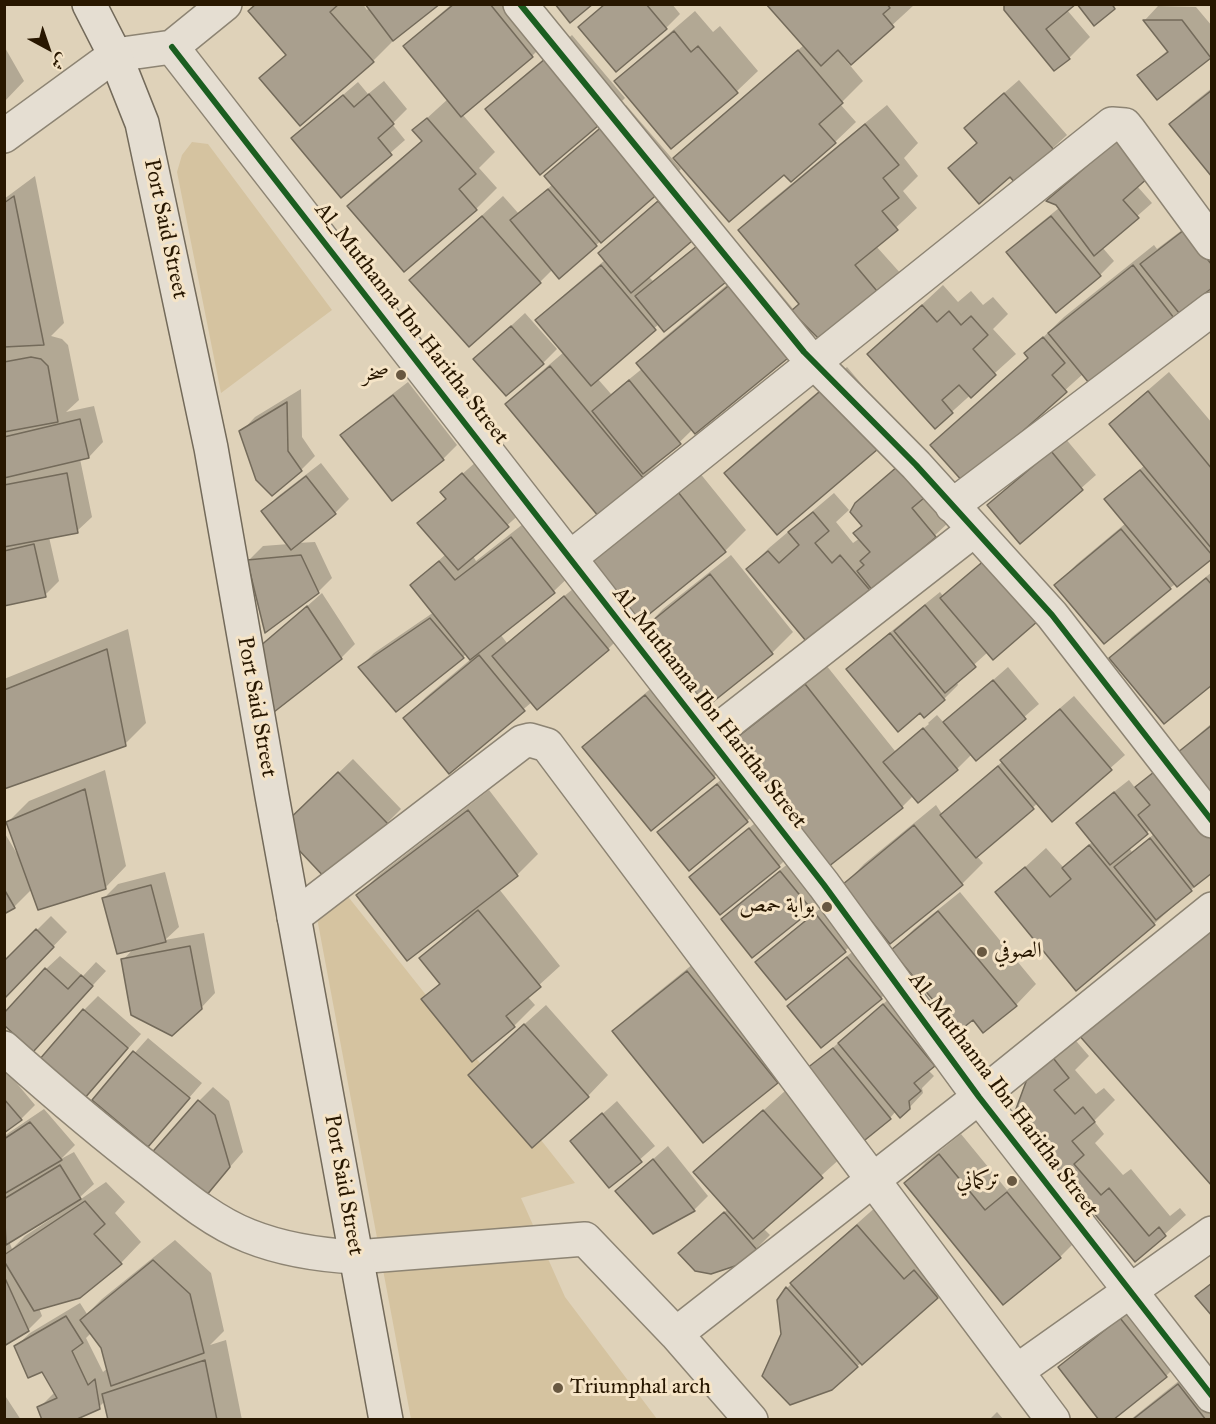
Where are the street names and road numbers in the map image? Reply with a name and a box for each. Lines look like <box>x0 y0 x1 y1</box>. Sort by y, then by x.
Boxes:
street label: Port Said Street <box>137 157 193 301</box>
street label: Al_Muthanna Ibn Haritha Street <box>308 198 514 450</box>
street label: Al_Muthanna Ibn Haritha Street <box>606 582 812 834</box>
street label: Port Said Street <box>231 635 281 779</box>
street label: Al_Muthanna Ibn Haritha Street <box>902 967 1104 1223</box>
street label: Port Said Street <box>318 1113 368 1257</box>

